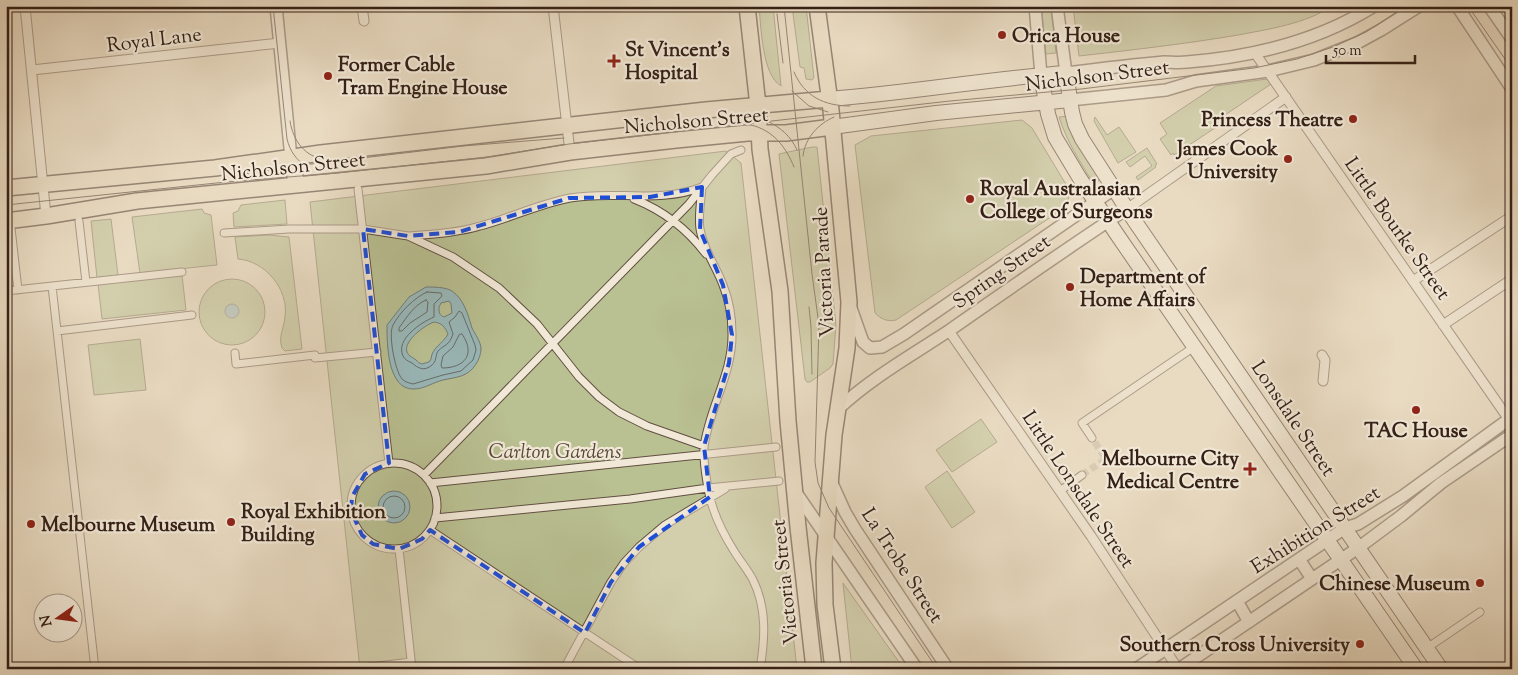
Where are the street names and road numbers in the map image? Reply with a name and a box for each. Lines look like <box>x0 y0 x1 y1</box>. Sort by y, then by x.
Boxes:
street label: Royal Lane <box>105 21 203 62</box>
street label: Nicholson Street <box>1024 54 1171 101</box>
street label: Nicholson Street <box>623 102 770 143</box>
street label: Nicholson Street <box>220 146 367 190</box>
street label: Little Bourke Street <box>1336 152 1456 307</box>
street label: Victoria Parade <box>808 206 843 338</box>
street label: Spring Street <box>948 229 1057 317</box>
street label: Lonsdale Street <box>1242 356 1341 483</box>
street label: Little Lonsdale Street <box>1013 406 1141 575</box>
street label: Exhibition Street <box>1246 480 1387 583</box>
street label: La Trobe Street <box>853 503 949 630</box>
street label: Victoria Street <box>765 518 807 646</box>

